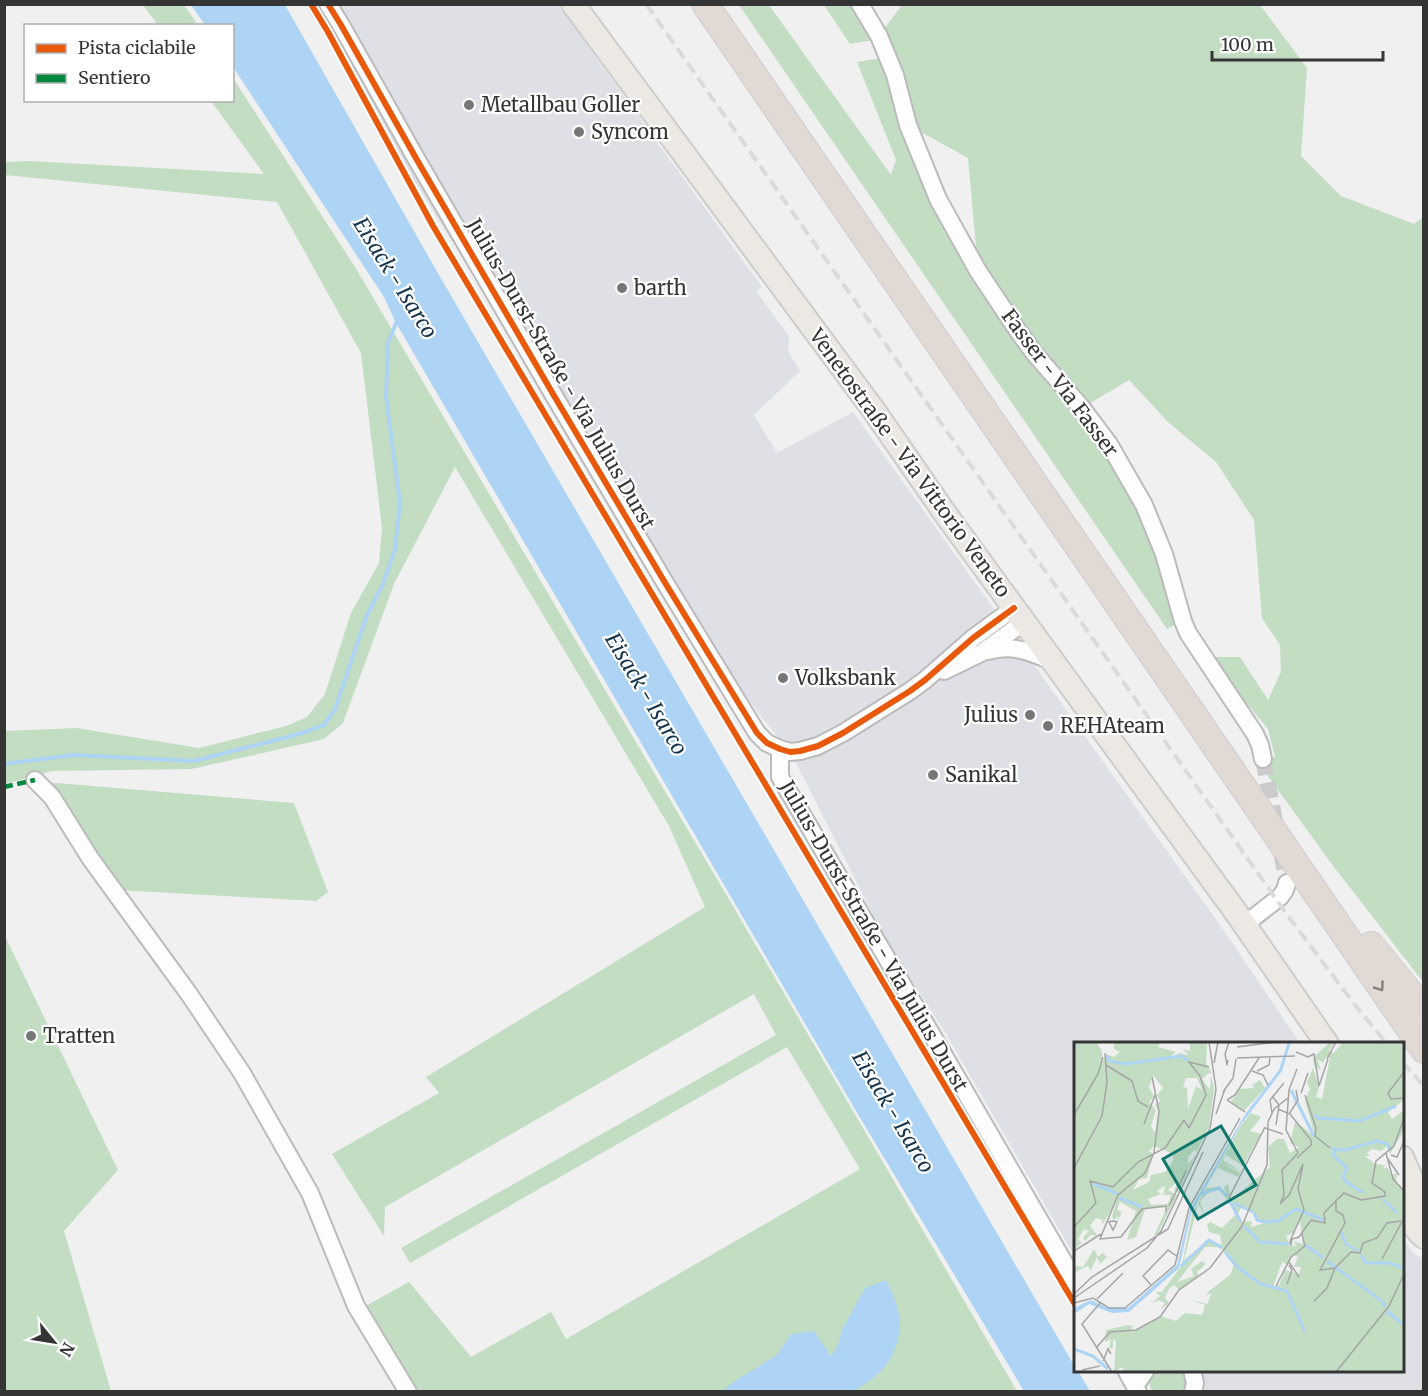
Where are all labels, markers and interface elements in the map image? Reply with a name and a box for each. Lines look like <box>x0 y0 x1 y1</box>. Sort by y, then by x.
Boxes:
legend <box>24 24 234 102</box>
scale bar <box>1212 24 1383 62</box>
text: 100 m <box>1221 33 1274 56</box>
text: Pista ciclabile <box>78 36 196 59</box>
text: Sentiero <box>78 66 150 89</box>
place label: Metallbau Goller <box>481 92 640 117</box>
marker: Metallbau Goller <box>462 98 476 112</box>
place label: Syncom <box>591 119 669 144</box>
marker: Syncom <box>572 125 586 139</box>
water label: Eisack - Isarco <box>347 212 443 343</box>
street label: Julius-Durst-Straße - Via Julius Durst <box>461 213 661 534</box>
place label: barth <box>633 275 687 300</box>
marker: barth <box>615 281 629 295</box>
street label: Fasser - Via Fasser <box>997 304 1124 462</box>
street label: Venetostraße - Via Vittorio Veneto <box>804 323 1017 602</box>
water label: Eisack - Isarco <box>599 628 693 760</box>
place label: Volksbank <box>794 665 896 690</box>
marker: Volksbank <box>776 671 790 685</box>
place label: Julius <box>963 702 1018 727</box>
marker: Julius <box>1023 708 1037 722</box>
place label: REHAteam <box>1060 713 1165 738</box>
marker: REHAteam <box>1041 719 1055 733</box>
place label: Sanikal <box>945 762 1017 787</box>
marker: Sanikal <box>926 768 940 782</box>
street label: Julius-Durst-Straße - Via Julius Durst <box>774 775 974 1096</box>
one-way arrow <box>1373 981 1384 992</box>
place label: Tratten <box>43 1023 115 1048</box>
marker: Tratten <box>24 1029 38 1043</box>
inset map <box>1074 1042 1404 1372</box>
water label: Eisack - Isarco <box>846 1046 940 1178</box>
north arrow <box>24 1312 84 1372</box>
text: N <box>55 1339 79 1360</box>

